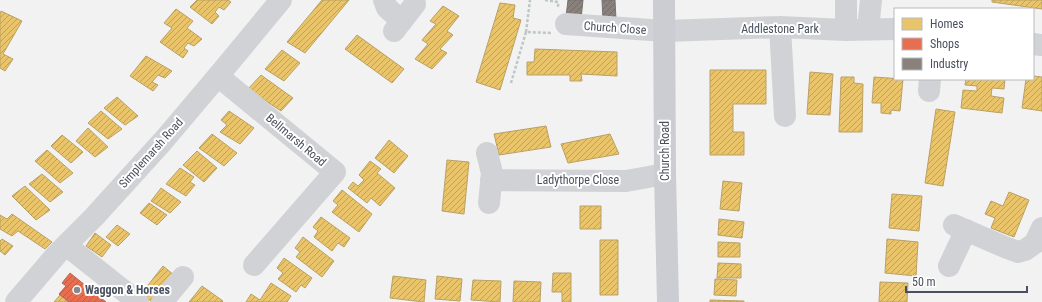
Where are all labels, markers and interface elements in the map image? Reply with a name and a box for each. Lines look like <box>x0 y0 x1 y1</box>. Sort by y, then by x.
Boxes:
legend <box>894 8 1034 80</box>
text: Homes <box>930 17 964 31</box>
street label: Church Close <box>583 19 647 37</box>
street label: Addlestone Park <box>741 22 819 36</box>
text: Shops <box>930 37 959 51</box>
text: Industry <box>930 57 968 71</box>
street label: Bellmarsh Road <box>263 111 329 169</box>
street label: Simplemarsh Road <box>116 115 186 191</box>
street label: Church Road <box>658 121 672 181</box>
street label: Ladythorpe Close <box>537 173 620 187</box>
scale bar <box>906 268 1027 294</box>
text: 50 m <box>912 275 936 289</box>
place label: Waggon & Horses <box>85 283 170 297</box>
marker: Waggon & Horses <box>72 285 82 295</box>

